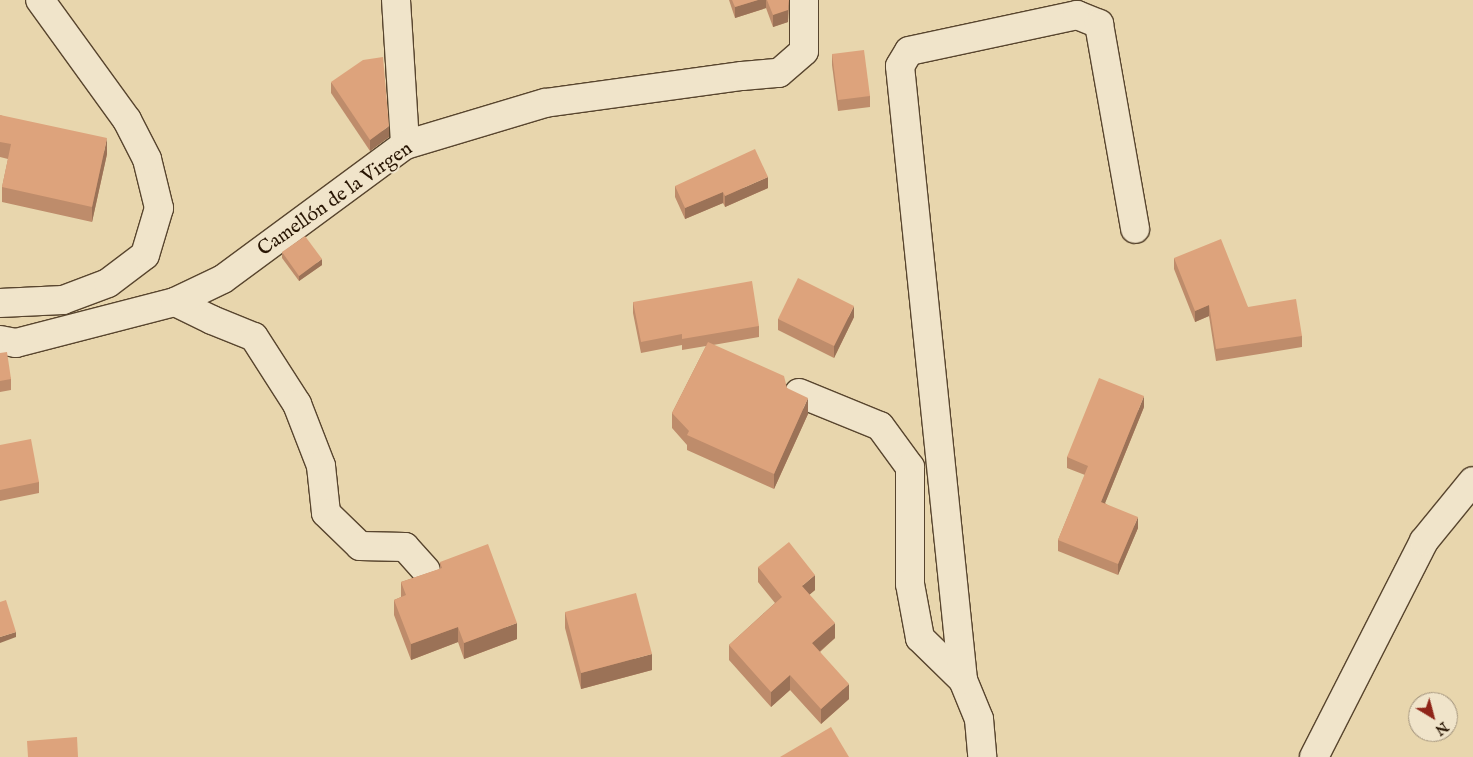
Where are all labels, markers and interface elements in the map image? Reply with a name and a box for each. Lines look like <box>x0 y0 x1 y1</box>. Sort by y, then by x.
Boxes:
street label: Camellón de la Virgen <box>253 137 417 261</box>
north arrow <box>1408 692 1458 742</box>
text: N <box>1431 717 1452 739</box>

